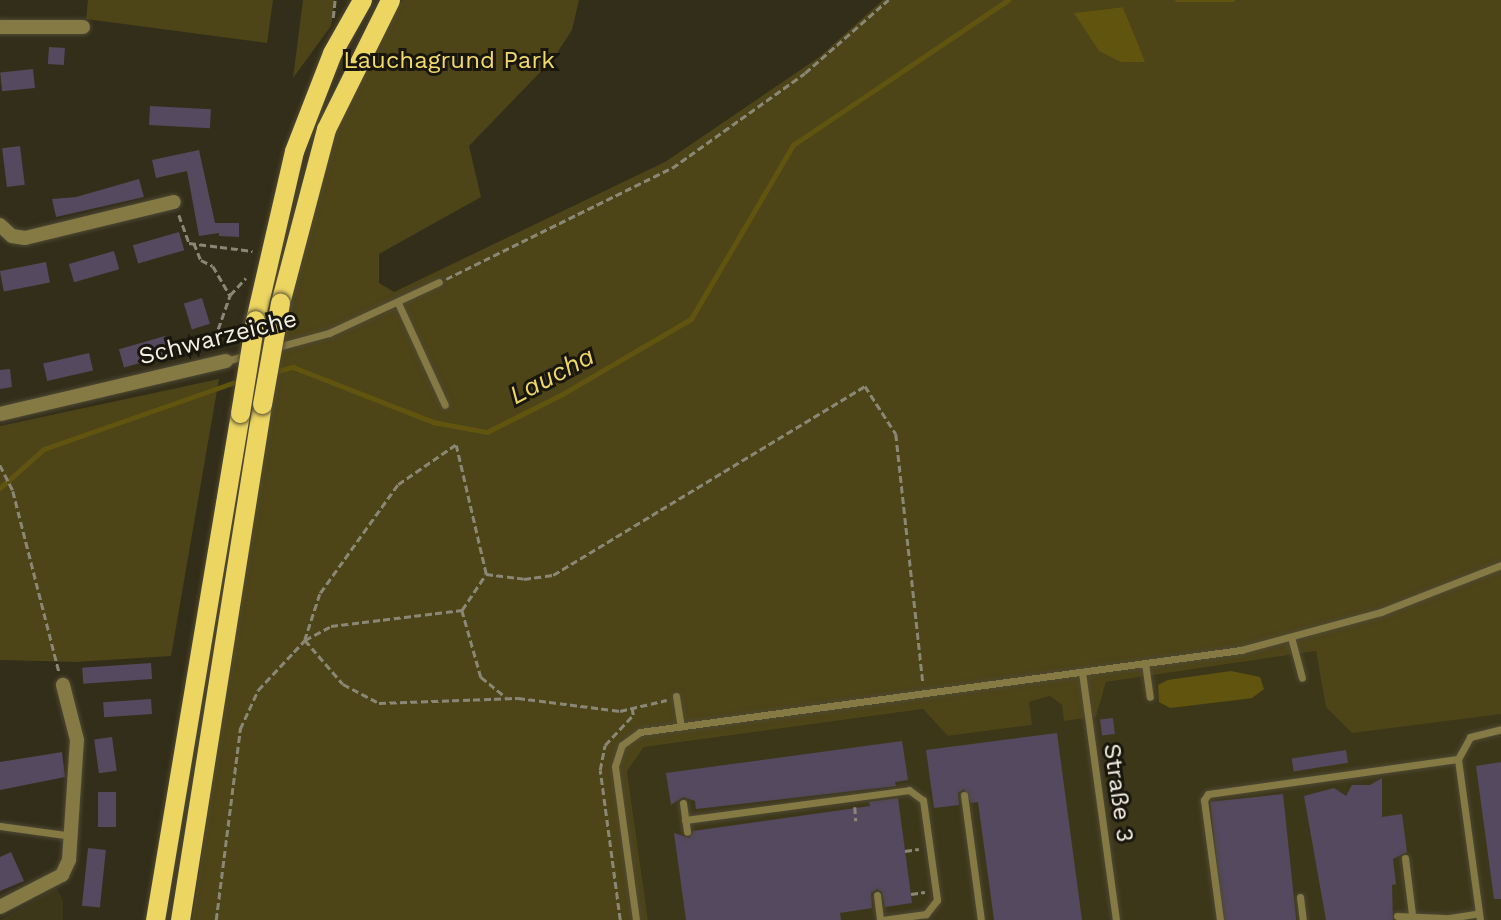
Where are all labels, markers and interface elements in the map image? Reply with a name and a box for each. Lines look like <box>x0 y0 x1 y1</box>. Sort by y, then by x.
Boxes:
park label: Lauchagrund Park <box>343 47 555 75</box>
street label: Schwarzeiche <box>136 304 300 372</box>
water label: Laucha <box>504 341 600 411</box>
street label: Straße 3 <box>1097 742 1139 844</box>

